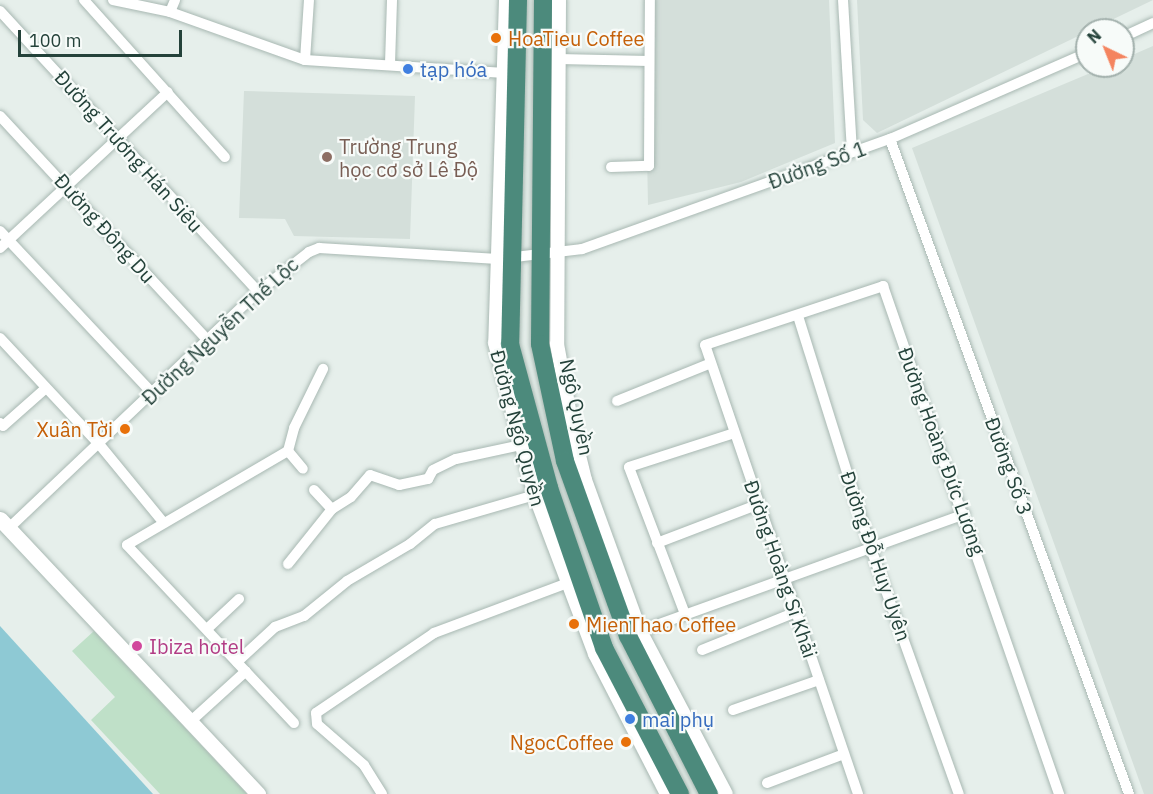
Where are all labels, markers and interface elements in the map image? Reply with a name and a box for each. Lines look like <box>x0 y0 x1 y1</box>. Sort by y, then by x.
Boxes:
scale bar <box>21 18 184 56</box>
north arrow <box>1075 18 1135 78</box>
text: N <box>1083 25 1105 48</box>
place label: HoaTieu Coffee <box>508 26 644 50</box>
text: 100 m <box>29 29 81 52</box>
marker: HoaTieu Coffee <box>489 31 503 45</box>
place label: tạp hóa <box>420 57 487 81</box>
marker: tạp hóa <box>401 62 415 76</box>
street label: Đường Trương Hán Siêu <box>50 65 208 237</box>
place label: Trường Trung học cơ sở Lê Độ <box>339 134 478 181</box>
street label: Đường Số 1 <box>765 136 869 194</box>
marker: Trường Trung học cơ sở Lê Độ <box>320 150 334 164</box>
street label: Đường Đông Du <box>50 168 160 288</box>
street label: Đường Nguyễn Thế Lộc <box>137 252 303 410</box>
street label: Đường Hoàng Đức Lương <box>893 344 991 558</box>
street label: Đường Ngô Quyền <box>486 347 550 509</box>
street label: Ngô Quyền <box>555 356 599 458</box>
street label: Đường Số 3 <box>980 414 1038 518</box>
place label: Xuân Tời <box>36 417 113 441</box>
marker: Xuân Tời <box>118 422 132 436</box>
street label: Đường Đỗ Huy Uyên <box>836 468 916 644</box>
street label: Đường Hoàng Sĩ Khải <box>739 477 823 661</box>
place label: MienThao Coffee <box>586 612 736 636</box>
marker: MienThao Coffee <box>567 617 581 631</box>
place label: Ibiza hotel <box>149 634 244 658</box>
marker: Ibiza hotel <box>130 639 144 653</box>
place label: mai phụ <box>642 707 714 731</box>
marker: mai phụ <box>623 712 637 726</box>
place label: NgocCoffee <box>510 730 614 754</box>
marker: NgocCoffee <box>619 735 633 749</box>

